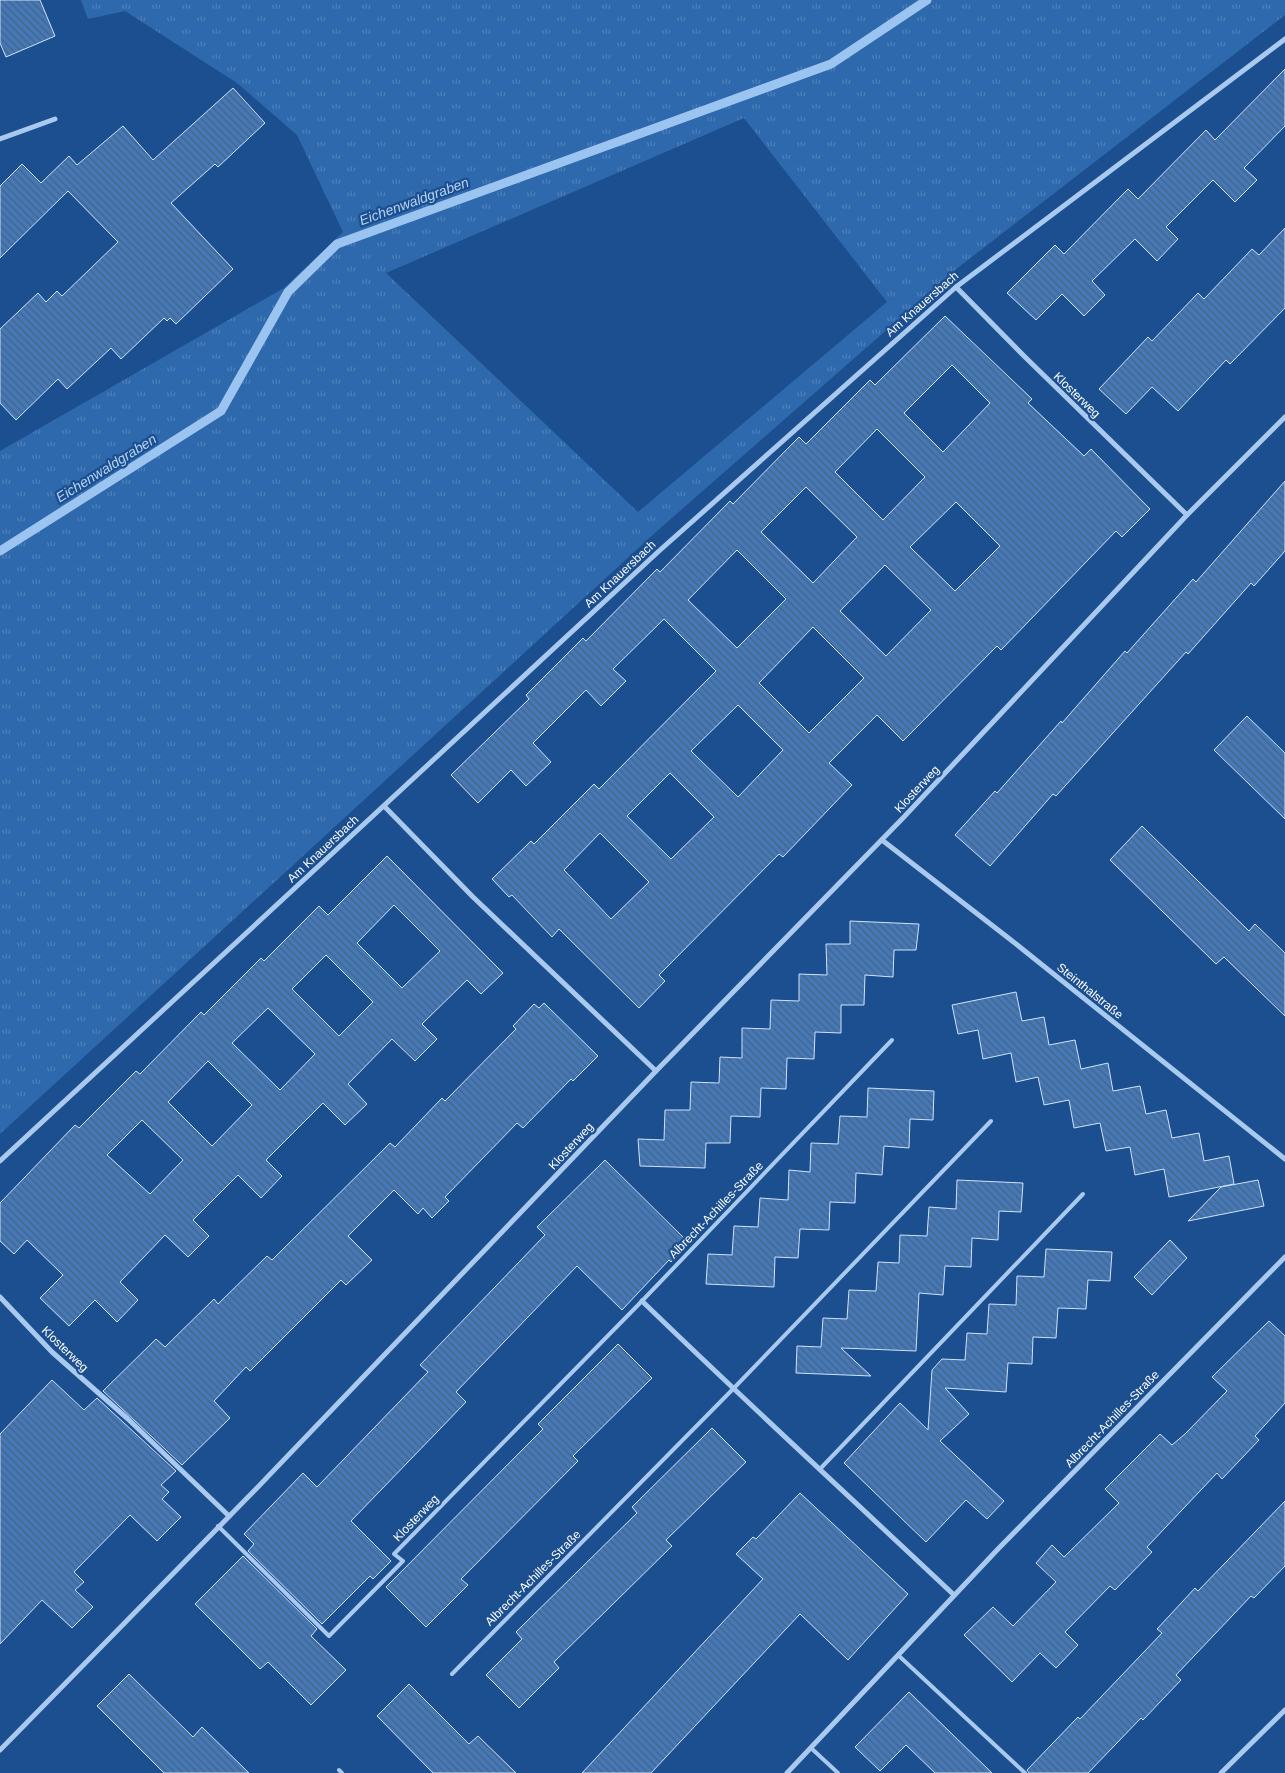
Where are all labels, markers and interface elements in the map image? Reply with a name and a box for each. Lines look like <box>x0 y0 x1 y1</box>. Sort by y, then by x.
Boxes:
water label: Eichenwaldgraben <box>357 174 471 228</box>
street label: Am Knauersbach <box>883 269 961 339</box>
street label: Klosterweg <box>1051 369 1103 421</box>
water label: Eichenwaldgraben <box>53 431 159 505</box>
street label: Am Knauersbach <box>582 537 658 611</box>
street label: Klosterweg <box>892 763 942 815</box>
street label: Am Knauersbach <box>285 812 361 886</box>
street label: Steinthalstraße <box>1054 960 1126 1022</box>
street label: Klosterweg <box>546 1120 596 1172</box>
street label: Albrecht-Achilles-Straße <box>666 1158 766 1261</box>
street label: Klosterweg <box>39 1323 91 1375</box>
street label: Albrecht-Achilles-Straße <box>1062 1367 1162 1470</box>
street label: Klosterweg <box>390 1492 442 1544</box>
street label: Albrecht-Achilles-Straße <box>482 1527 584 1629</box>

